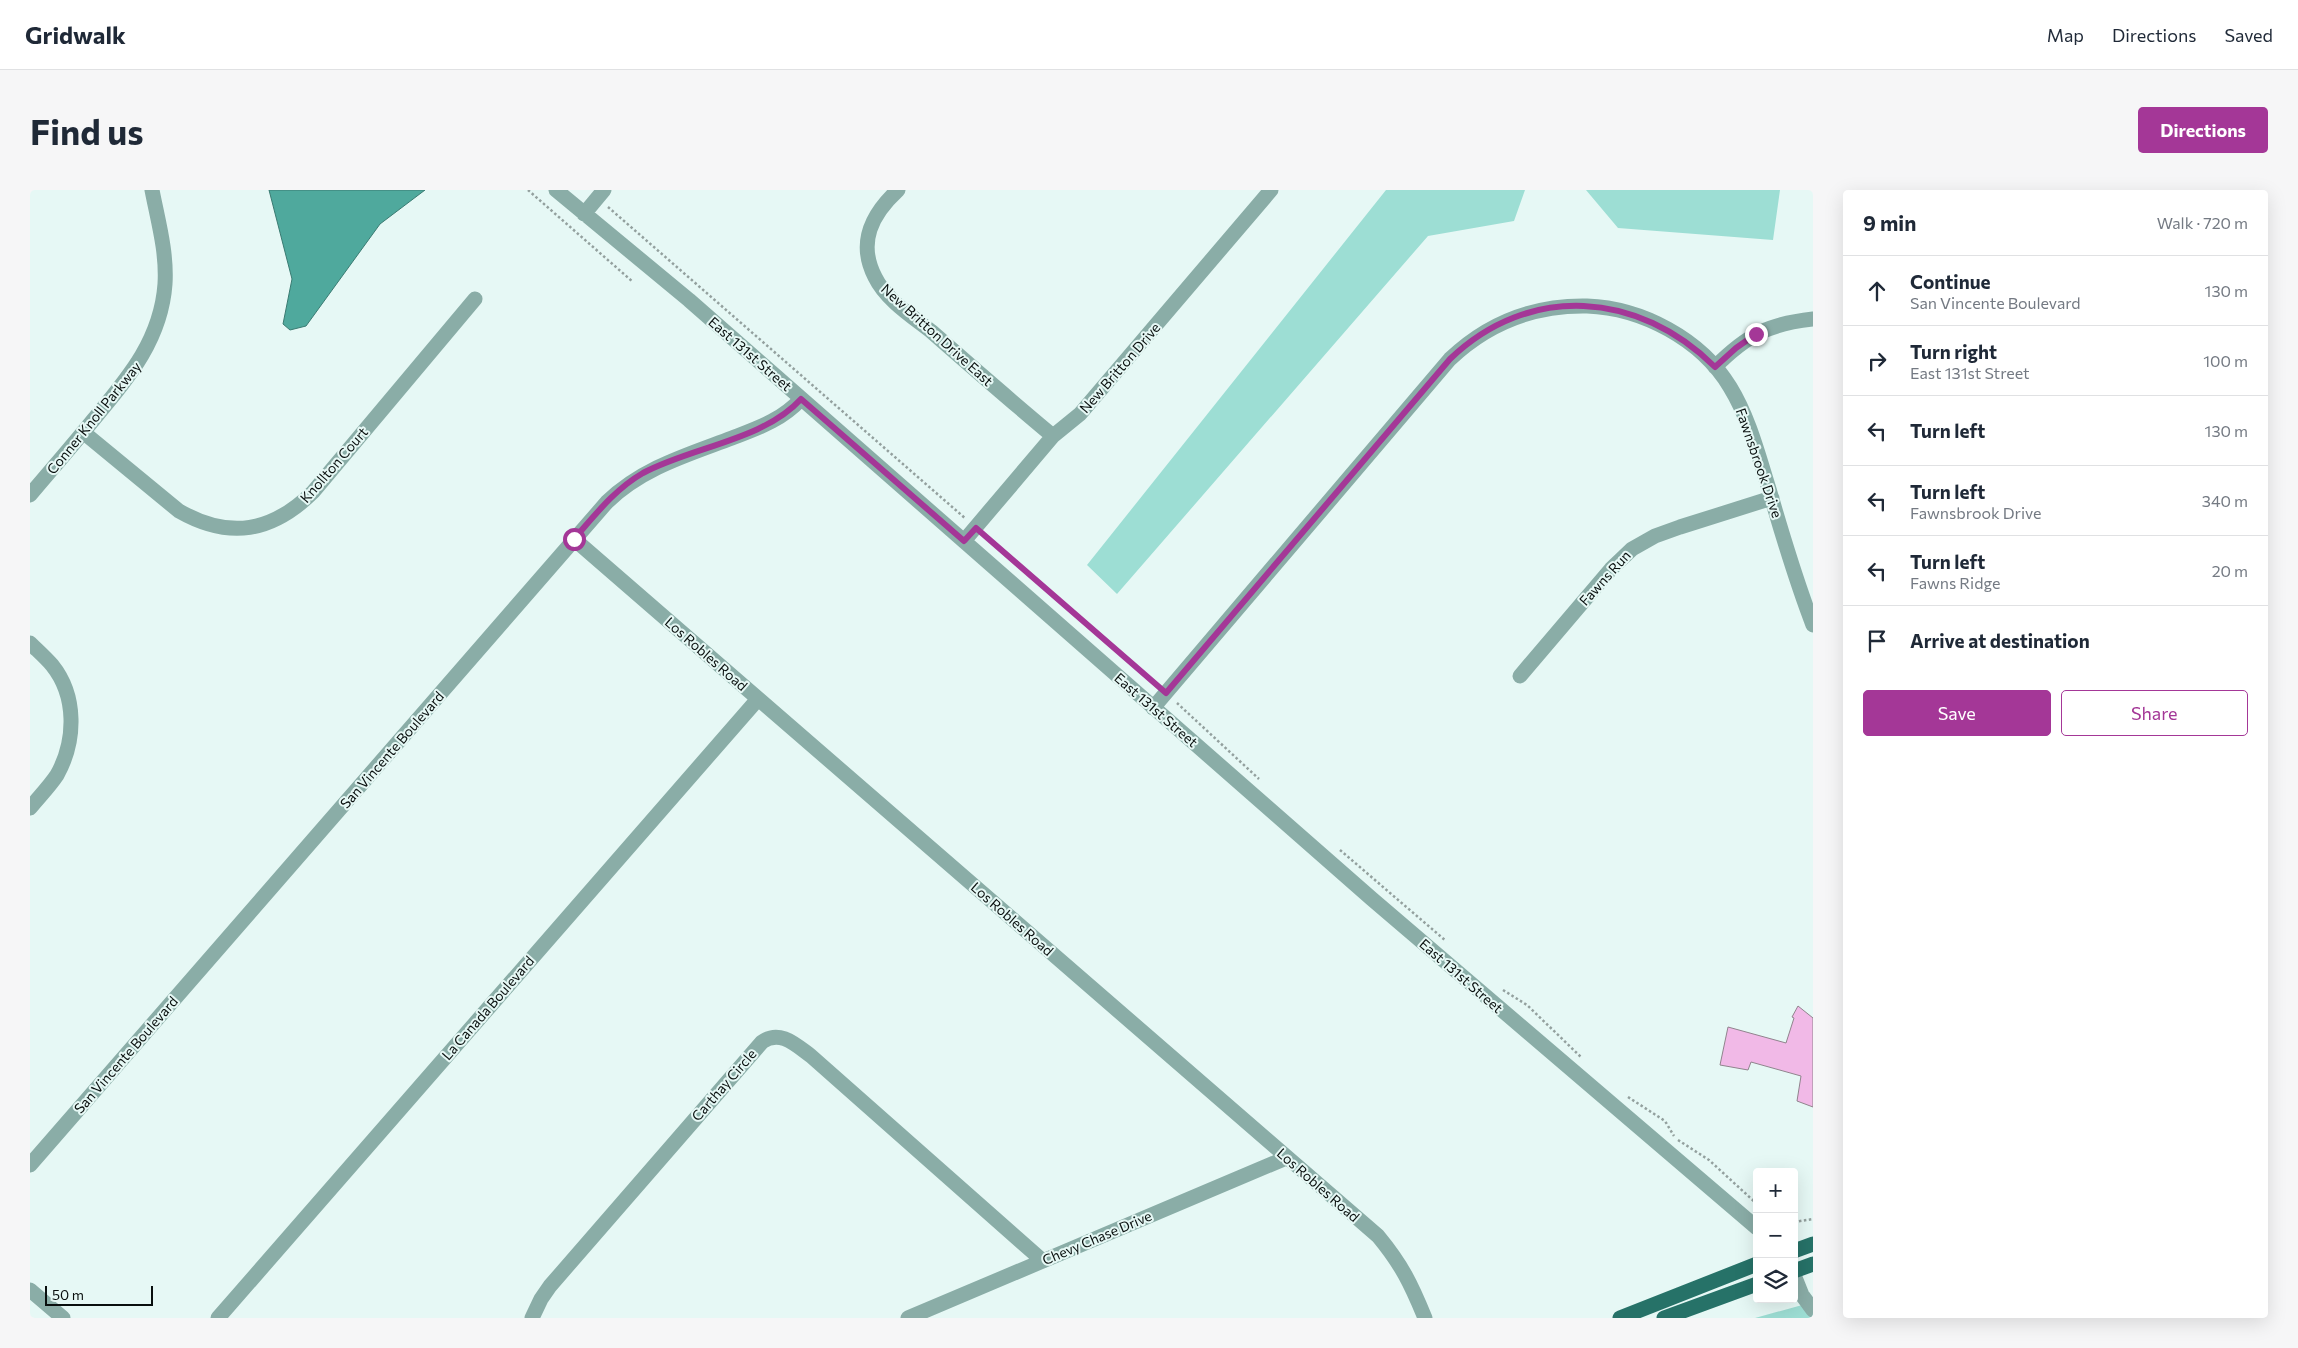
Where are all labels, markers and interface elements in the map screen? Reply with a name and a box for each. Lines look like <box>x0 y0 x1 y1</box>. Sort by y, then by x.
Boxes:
text: Gridwalk <box>25 20 126 49</box>
text: Map <box>2047 24 2084 46</box>
text: Directions <box>2112 24 2196 46</box>
text: Saved <box>2224 24 2273 46</box>
button: Directions <box>2138 107 2268 153</box>
text: Find us <box>30 109 144 152</box>
text: 9 min <box>1863 210 1916 235</box>
text: Walk · 720 m <box>2157 213 2248 232</box>
text: Continue <box>1910 270 1990 293</box>
icon: ahead <box>1863 277 1891 305</box>
street label: New Britton Drive East <box>878 280 997 389</box>
text: 130 m <box>2205 281 2248 300</box>
text: San Vincente Boulevard <box>1910 293 2081 312</box>
street label: East 131st Street <box>705 313 796 395</box>
street label: New Britton Drive <box>1076 319 1163 416</box>
route end <box>1745 323 1768 346</box>
text: Turn right <box>1910 340 1997 363</box>
icon: right <box>1863 347 1891 375</box>
text: 100 m <box>2203 351 2248 370</box>
street label: Conner Knoll Parkway <box>43 358 144 477</box>
text: East 131st Street <box>1910 363 2030 382</box>
street label: Fawnsbrook Drive <box>1733 406 1786 520</box>
icon: left <box>1863 417 1891 445</box>
text: Turn left <box>1910 419 1985 442</box>
text: 130 m <box>2205 421 2248 440</box>
street label: Knollton Court <box>296 423 371 506</box>
text: Turn left <box>1910 480 1985 503</box>
icon: left <box>1863 487 1891 515</box>
text: 340 m <box>2202 491 2248 510</box>
text: Fawnsbrook Drive <box>1910 503 2041 522</box>
route start <box>563 528 586 551</box>
street label: Fawns Run <box>1575 547 1634 609</box>
text: Turn left <box>1910 550 1985 573</box>
icon: left <box>1863 557 1891 585</box>
text: 20 m <box>2212 561 2248 580</box>
text: Fawns Ridge <box>1910 573 2000 592</box>
street label: Los Robles Road <box>662 613 751 694</box>
icon: arrive <box>1863 627 1891 655</box>
text: Arrive at destination <box>1910 629 2090 652</box>
street label: East 131st Street <box>1111 669 1202 751</box>
street label: San Vincente Boulevard <box>336 688 447 812</box>
button: Save <box>1863 690 2051 736</box>
button: Share <box>2061 690 2248 736</box>
street label: Los Robles Road <box>968 878 1057 959</box>
street label: East 131st Street <box>1416 935 1507 1017</box>
street label: La Canada Boulevard <box>438 952 537 1063</box>
street label: San Vincente Boulevard <box>70 993 181 1117</box>
street label: Carthay Circle <box>688 1045 759 1124</box>
street label: Los Robles Road <box>1274 1144 1363 1225</box>
map controls <box>1753 1168 1798 1303</box>
button: + <box>1753 1168 1798 1213</box>
street label: Chevy Chase Drive <box>1040 1207 1154 1268</box>
button: − <box>1753 1213 1798 1258</box>
button: layers <box>1753 1258 1798 1303</box>
scale bar <box>45 1283 152 1306</box>
text: 50 m <box>52 1286 84 1303</box>

